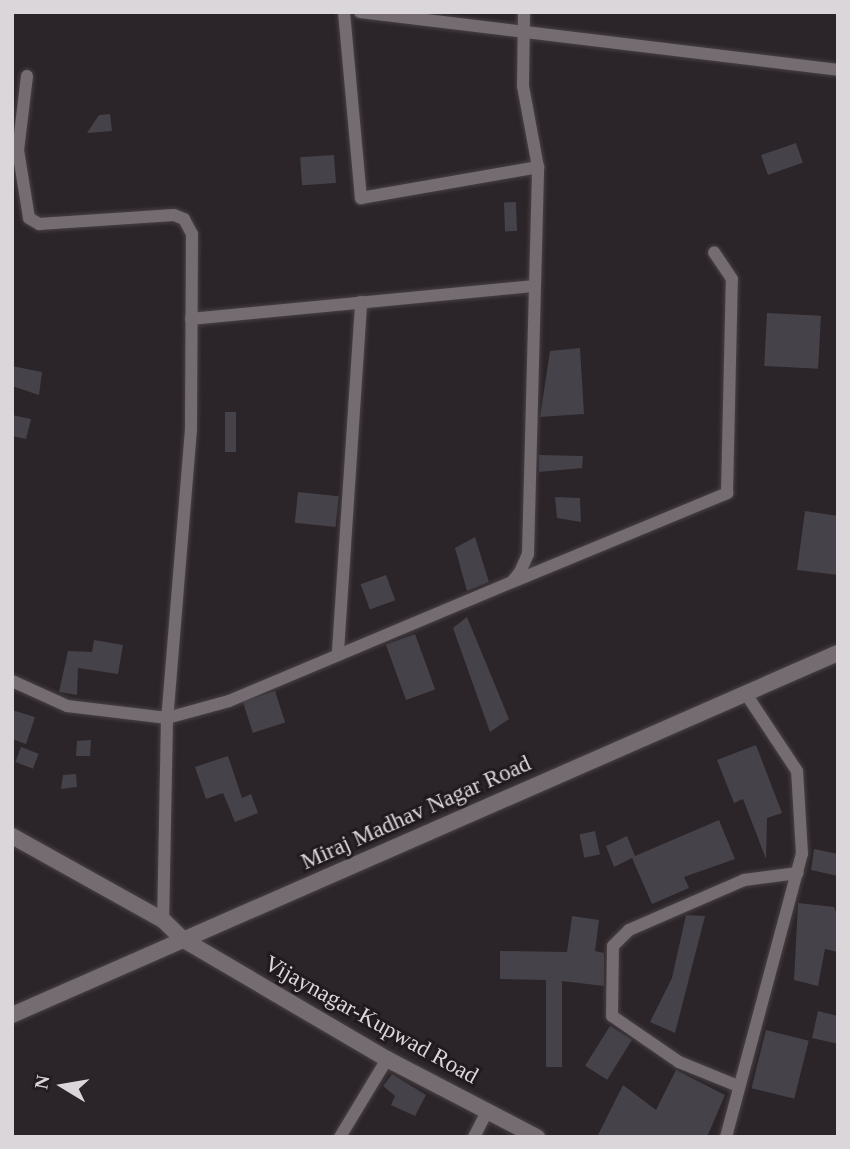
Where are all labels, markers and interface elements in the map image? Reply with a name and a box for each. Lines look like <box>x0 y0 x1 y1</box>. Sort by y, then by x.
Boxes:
street label: Miraj Madhav Nagar Road <box>297 750 535 876</box>
street label: Vijaynagar-Kupwad Road <box>259 950 483 1090</box>
north arrow <box>28 1051 98 1121</box>
text: N <box>30 1073 54 1091</box>

